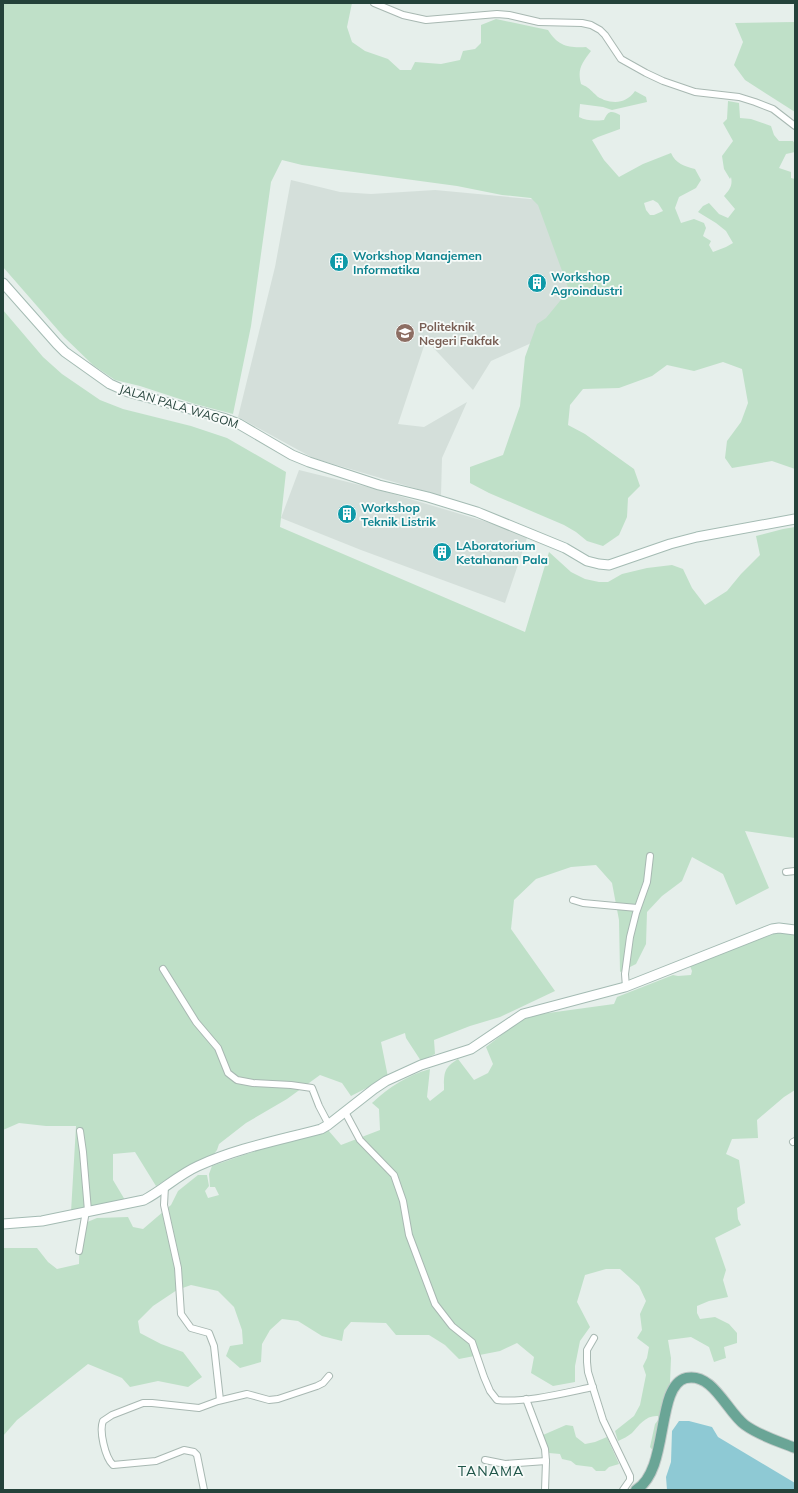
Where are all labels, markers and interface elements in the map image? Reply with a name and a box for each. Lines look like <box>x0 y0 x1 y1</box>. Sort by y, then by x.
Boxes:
place label: Workshop Manajemen Informatika <box>353 248 482 277</box>
building icon: Workshop Manajemen Informatika <box>328 251 350 273</box>
place label: Workshop Agroindustri <box>551 269 622 298</box>
building icon: Workshop Agroindustri <box>526 272 548 294</box>
place label: Politeknik Negeri Fakfak <box>419 319 499 348</box>
school or university icon: Politeknik Negeri Fakfak <box>394 322 416 344</box>
street label: JALAN PALA WAGOM <box>118 381 240 431</box>
place label: Workshop Teknik Listrik <box>361 500 436 529</box>
building icon: Workshop Teknik Listrik <box>336 503 358 525</box>
place label: LAboratorium Ketahanan Pala <box>456 538 548 567</box>
building icon: LAboratorium Ketahanan Pala <box>431 541 453 563</box>
district label: TANAMA <box>458 1462 524 1480</box>

